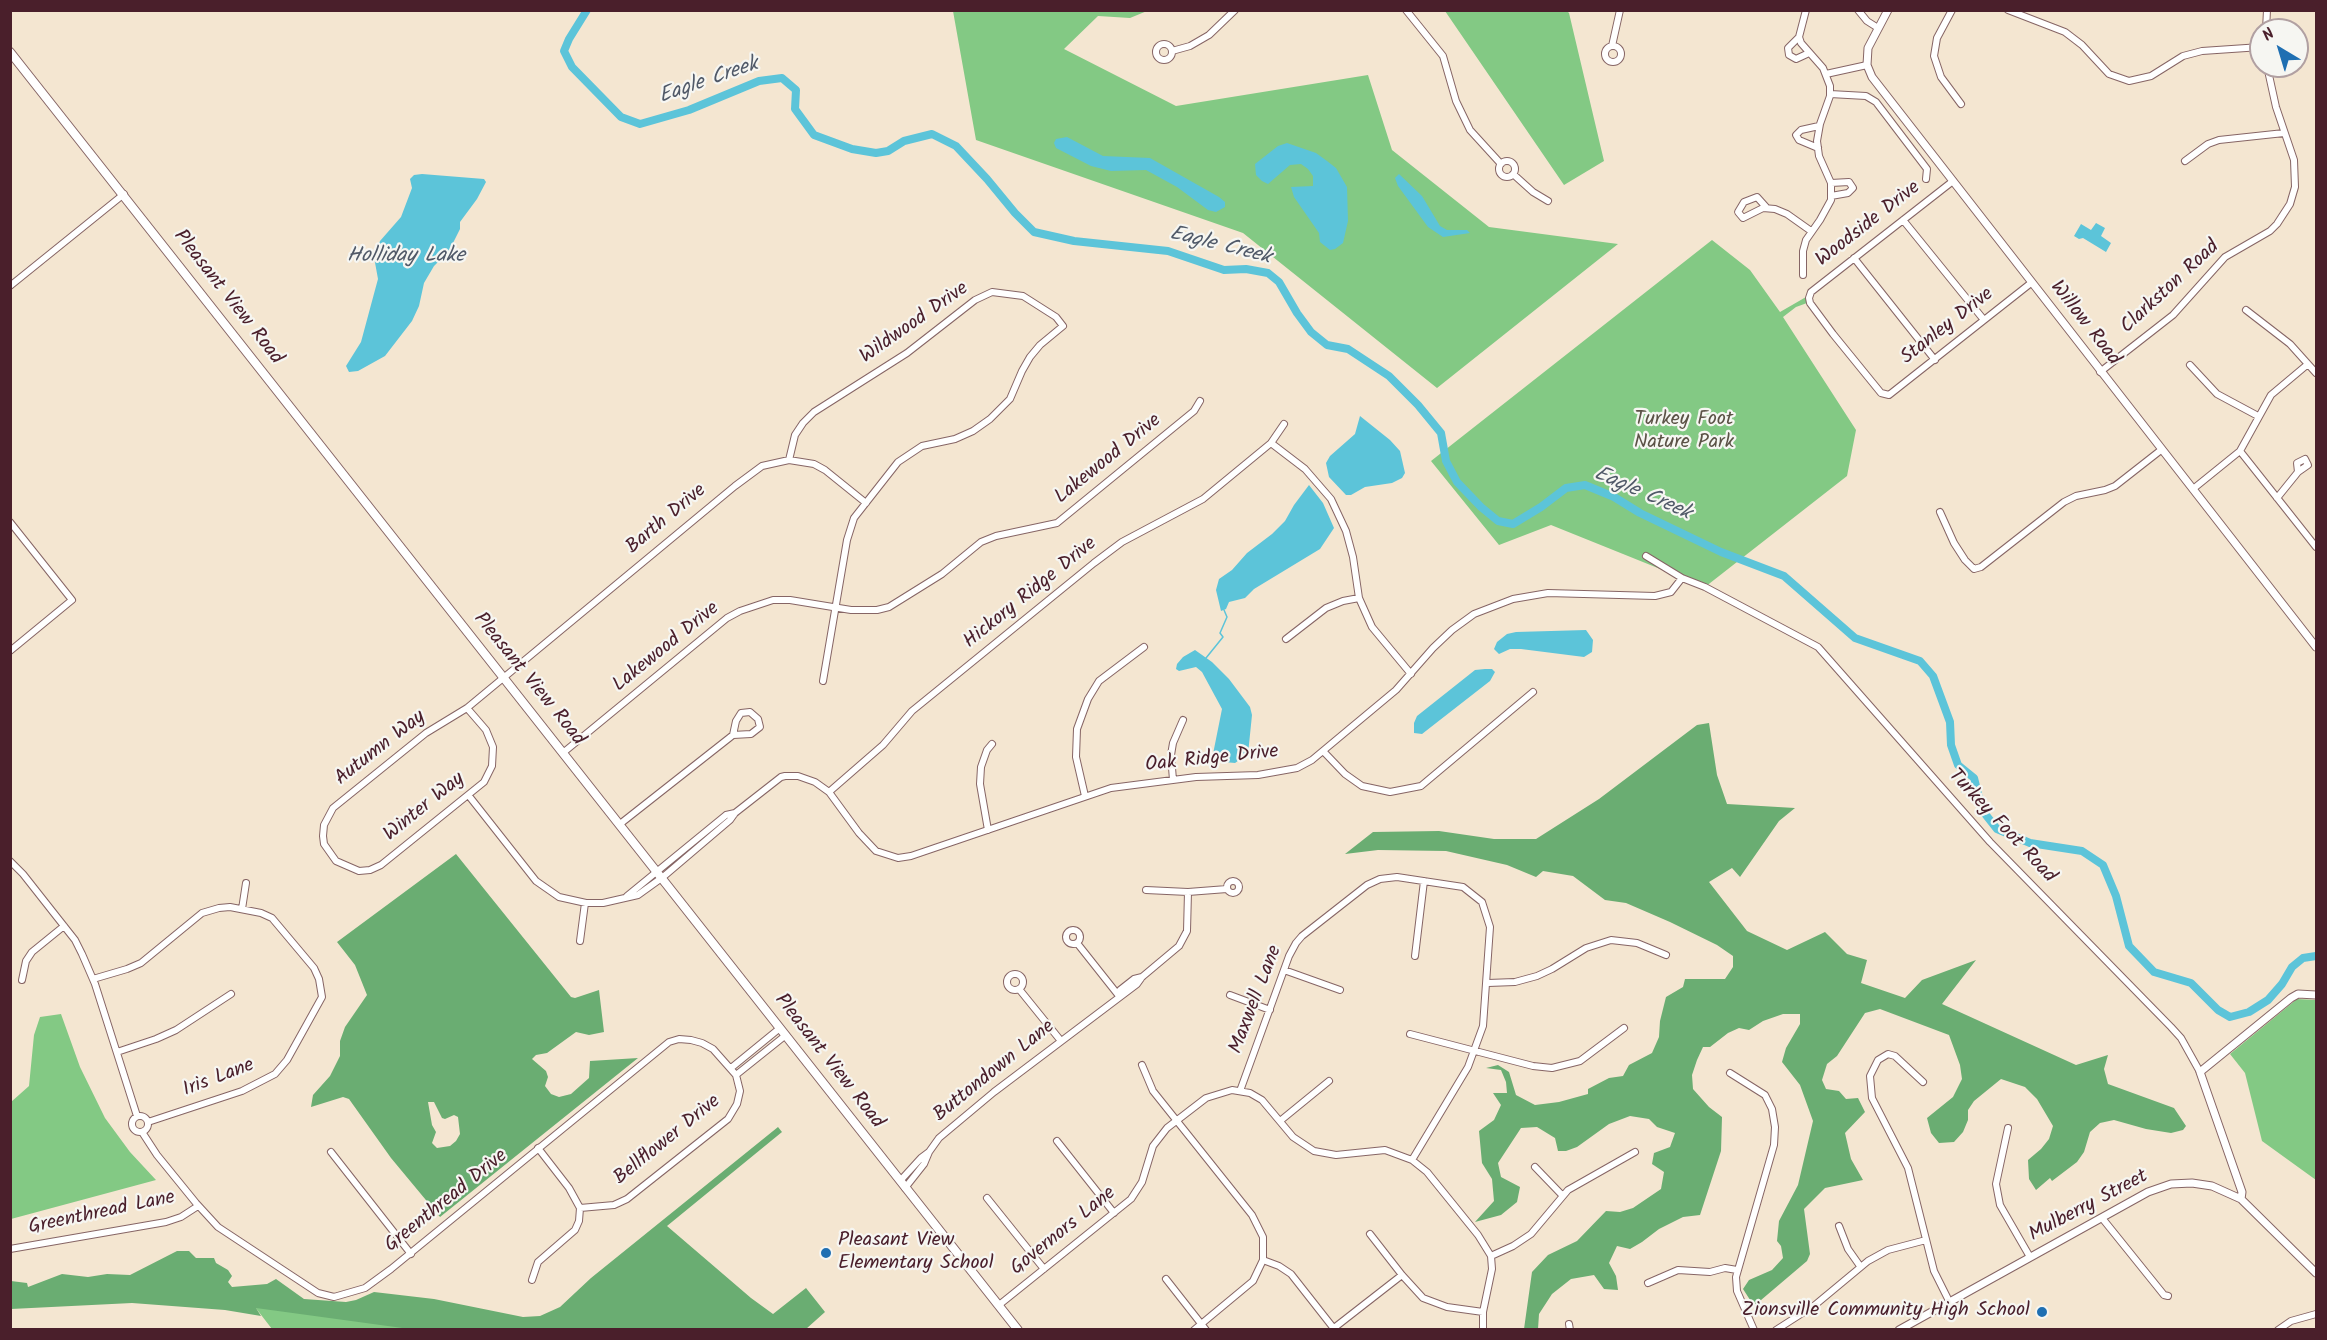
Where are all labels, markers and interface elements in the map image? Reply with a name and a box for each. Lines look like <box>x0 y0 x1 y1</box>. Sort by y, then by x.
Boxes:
north arrow <box>2249 18 2309 78</box>
text: N <box>2257 22 2281 48</box>
water label: Eagle Creek <box>656 53 762 111</box>
street label: Woodside Drive <box>1812 177 1926 273</box>
water label: Eagle Creek <box>1167 222 1273 272</box>
street label: Pleasant View Road <box>167 226 287 370</box>
street label: Clarkston Road <box>2117 236 2225 340</box>
water label: Holliday Lake <box>347 244 465 270</box>
street label: Willow Road <box>2044 277 2124 371</box>
street label: Wildwood Drive <box>856 278 974 370</box>
street label: Stanley Drive <box>1897 283 1999 371</box>
park label: Turkey Foot Nature Park <box>1634 409 1734 456</box>
street label: Lakewood Drive <box>1051 410 1167 510</box>
water label: Eagle Creek <box>1590 462 1694 528</box>
street label: Barth Drive <box>622 480 712 560</box>
street label: Hickory Ridge Drive <box>960 533 1102 655</box>
street label: Lakewood Drive <box>609 598 725 698</box>
street label: Pleasant View Road <box>467 609 589 751</box>
street label: Autumn Way <box>331 706 431 792</box>
street label: Oak Ridge Drive <box>1144 741 1280 779</box>
street label: Turkey Foot Road <box>1942 765 2060 889</box>
street label: Winter Way <box>380 768 470 848</box>
street label: Maxwell Lane <box>1225 943 1289 1057</box>
street label: Pleasant View Road <box>768 990 888 1134</box>
street label: Buttondown Lane <box>930 1016 1060 1128</box>
street label: Iris Lane <box>180 1055 258 1103</box>
street label: Bellflower Drive <box>610 1091 726 1191</box>
street label: Greenthread Drive <box>381 1145 513 1259</box>
street label: Mulberry Street <box>2025 1166 2153 1248</box>
street label: Governors Lane <box>1007 1182 1121 1282</box>
street label: Greenthread Lane <box>27 1187 177 1241</box>
place label: Pleasant View Elementary School <box>838 1230 994 1277</box>
marker: Pleasant View Elementary School <box>819 1246 833 1260</box>
place label: Zionsville Community High School <box>1742 1300 2030 1324</box>
marker: Zionsville Community High School <box>2035 1305 2049 1319</box>

